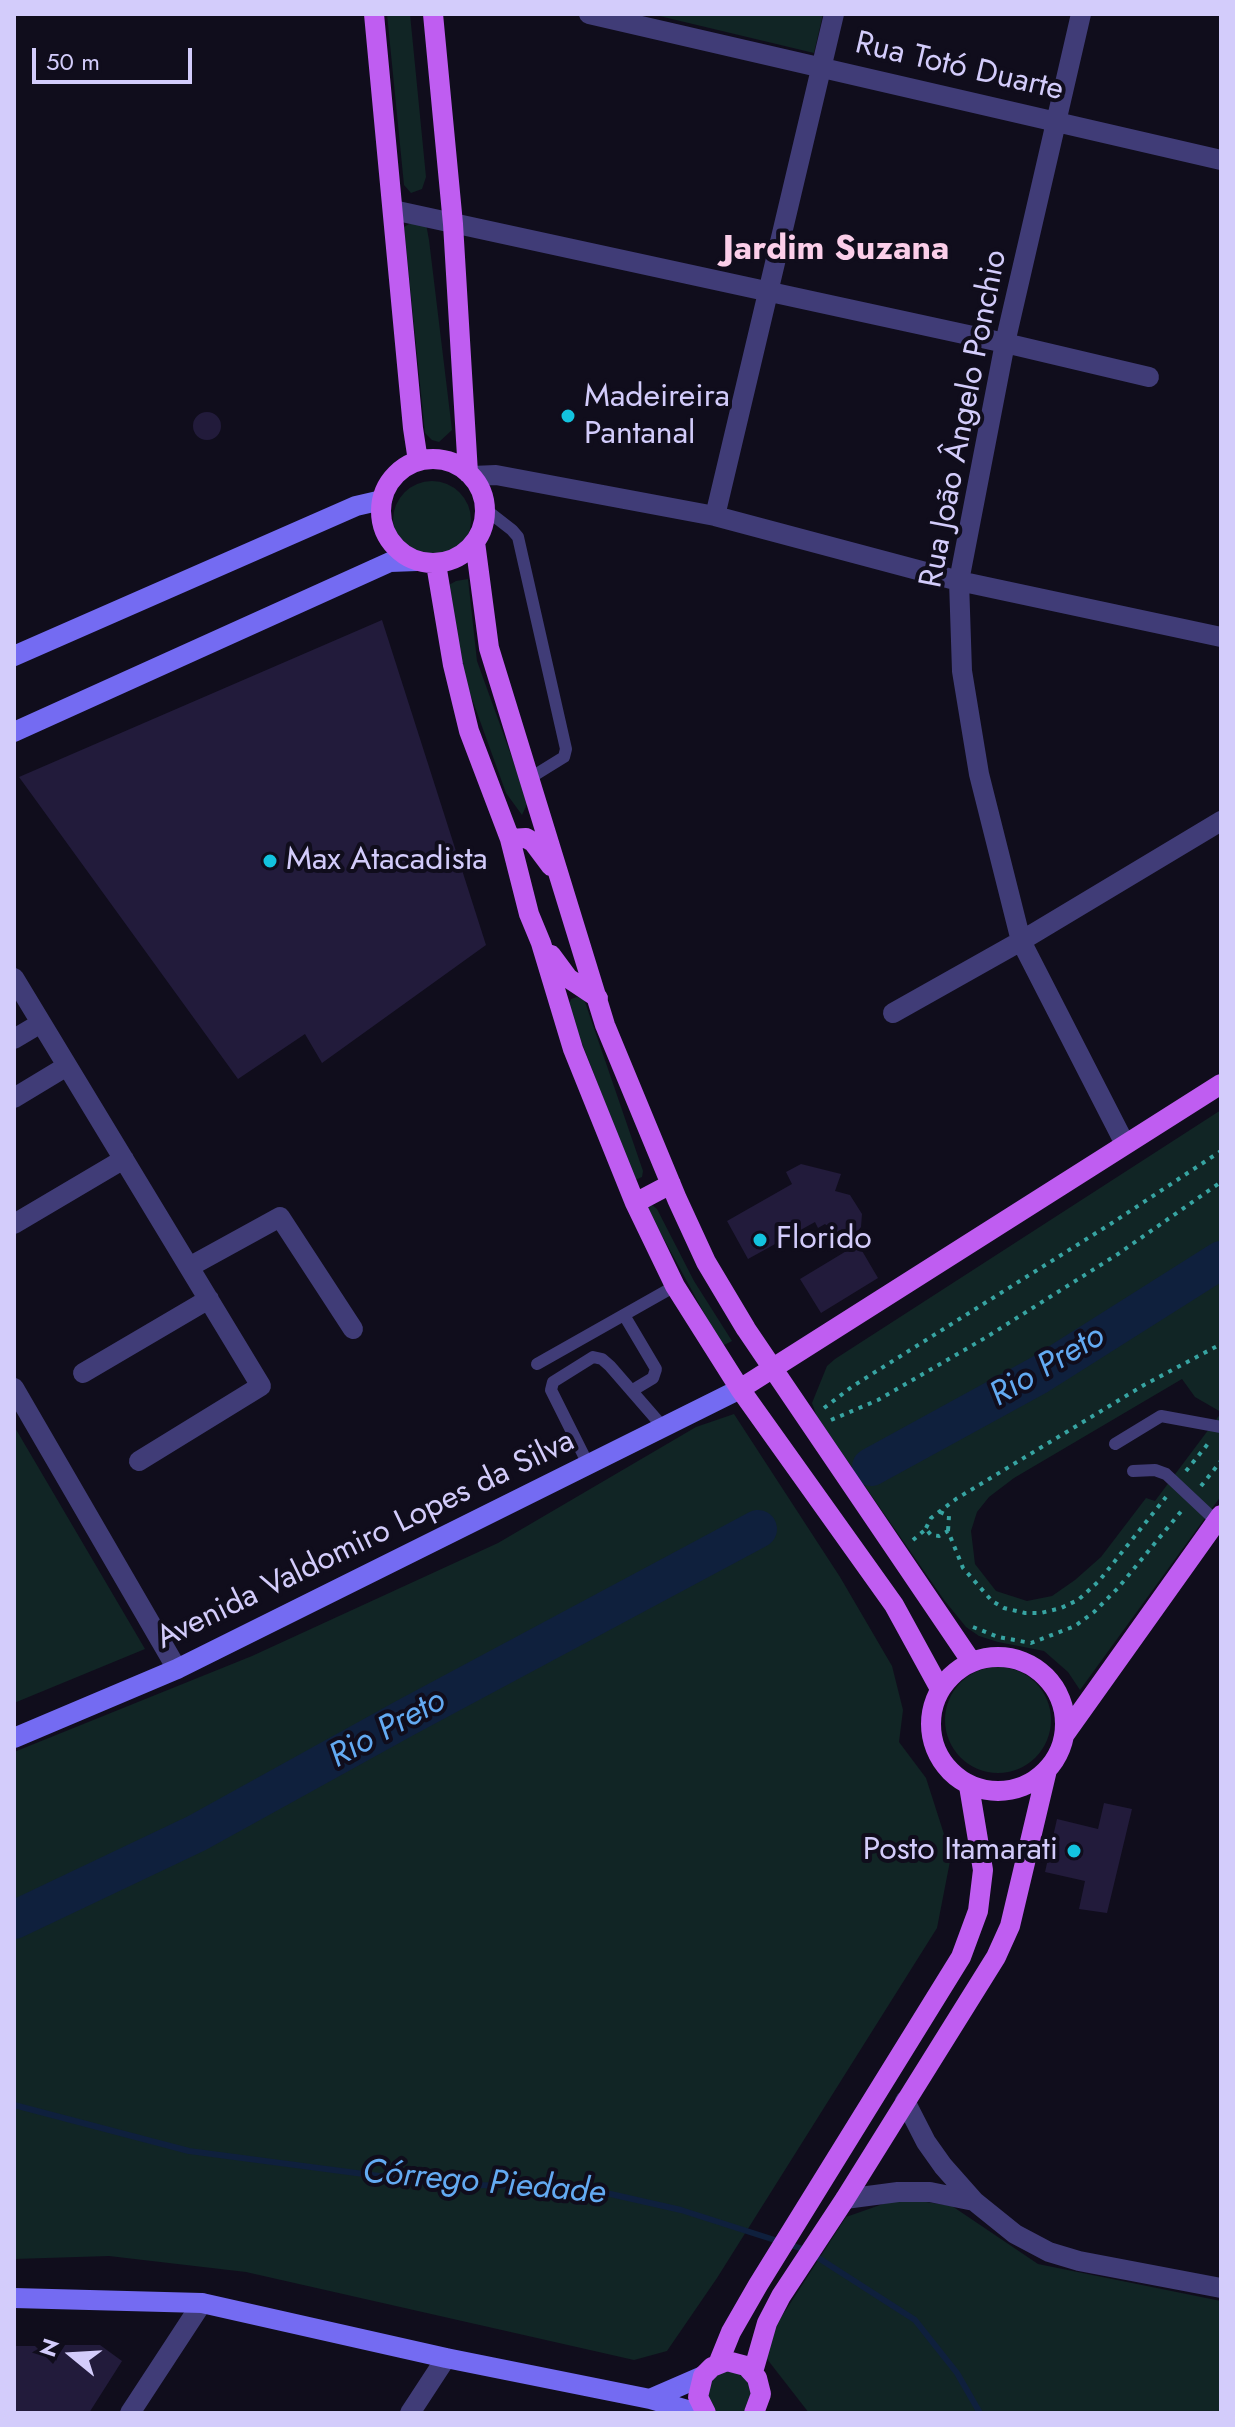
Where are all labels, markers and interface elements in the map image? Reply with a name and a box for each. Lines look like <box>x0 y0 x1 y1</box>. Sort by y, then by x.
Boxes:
street label: Rua Totó Duarte <box>851 25 1067 111</box>
scale bar <box>36 32 196 82</box>
text: 50 m <box>46 44 100 79</box>
district label: Jardim Suzana <box>723 231 949 271</box>
street label: Rua João Ângelo Ponchio <box>913 247 1017 591</box>
place label: Madeireira Pantanal <box>584 379 730 454</box>
marker: Madeireira Pantanal <box>559 407 577 425</box>
place label: Max Atacadista <box>286 842 488 880</box>
marker: Max Atacadista <box>261 852 279 870</box>
place label: Florido <box>776 1221 872 1259</box>
marker: Florido <box>751 1231 769 1249</box>
water label: Rio Preto <box>983 1317 1113 1417</box>
street label: Avenida Valdomiro Lopes da Silva <box>151 1423 581 1659</box>
water label: Rio Preto <box>323 1682 453 1778</box>
place label: Posto Itamarati <box>863 1832 1058 1870</box>
marker: Posto Itamarati <box>1065 1842 1083 1860</box>
water label: Córrego Piedade <box>361 2153 607 2215</box>
north arrow <box>32 2315 112 2395</box>
text: N <box>31 2334 67 2361</box>

